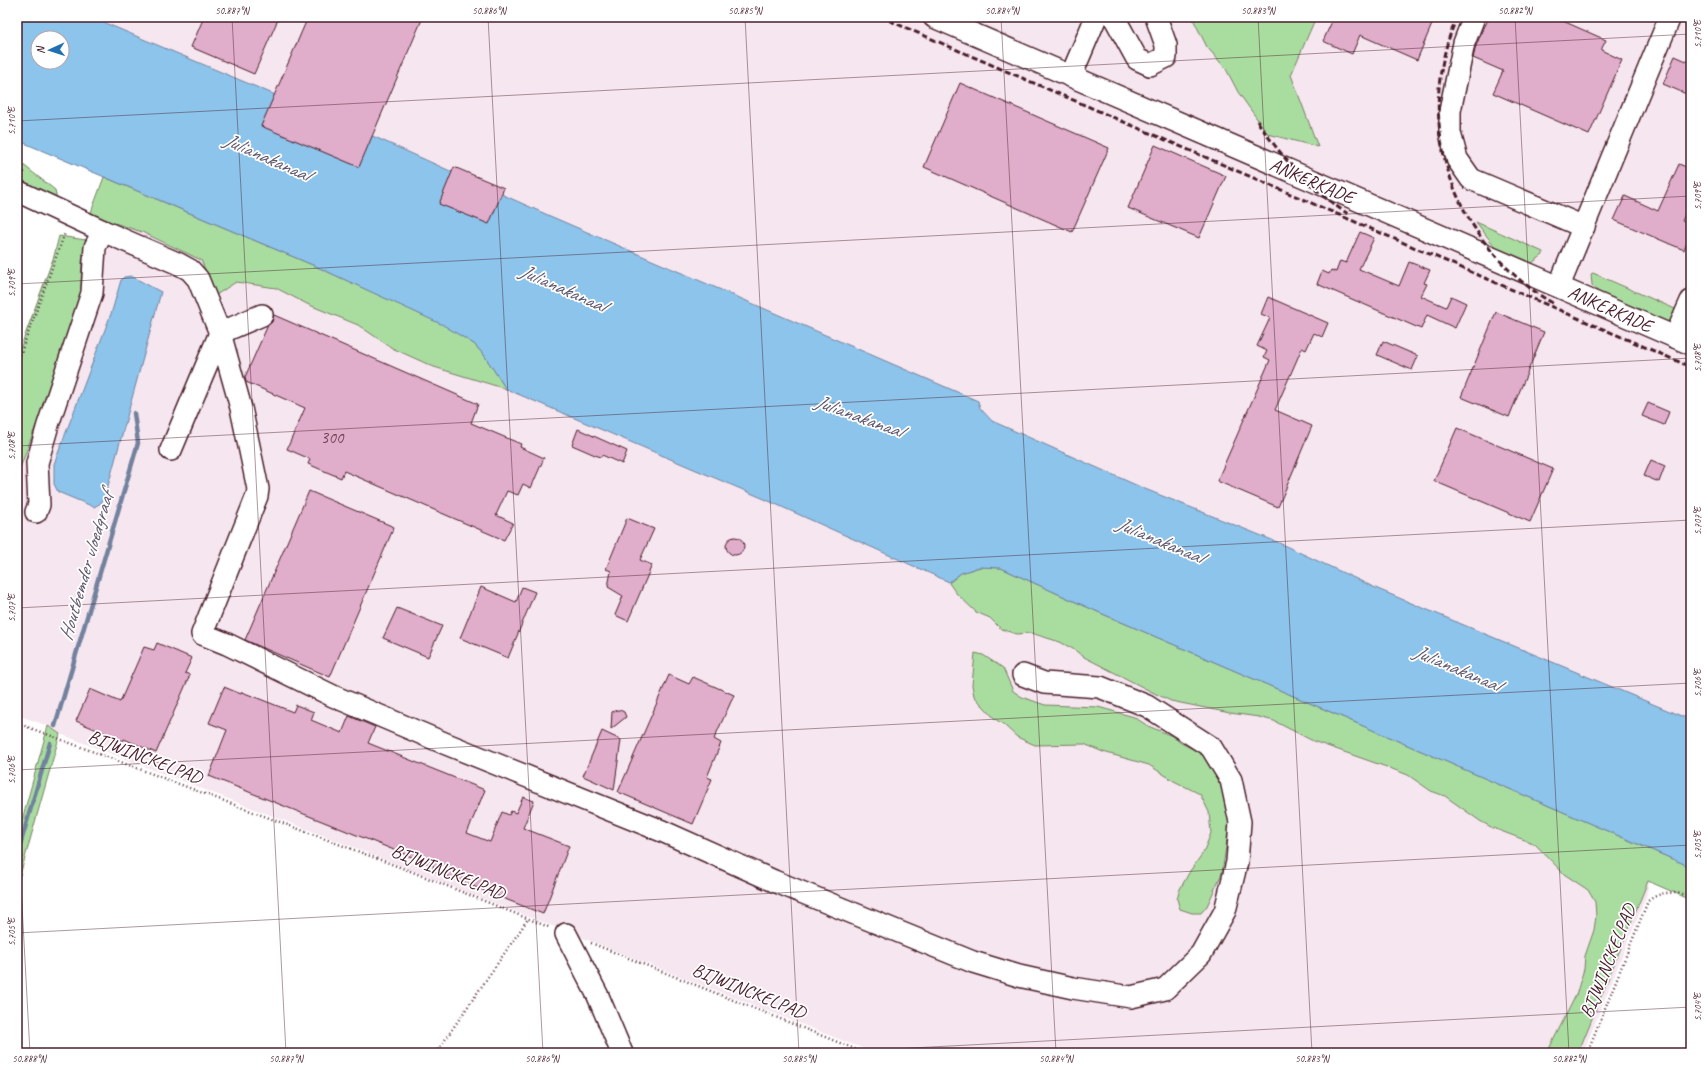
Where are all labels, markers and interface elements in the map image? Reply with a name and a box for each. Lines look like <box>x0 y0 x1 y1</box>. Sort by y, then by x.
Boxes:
text: 50.887°N <box>215 4 251 17</box>
text: 50.886°N <box>472 4 508 17</box>
text: 50.885°N <box>728 4 764 17</box>
text: 50.884°N <box>985 4 1021 17</box>
text: 50.883°N <box>1241 4 1277 17</box>
text: 50.882°N <box>1498 4 1534 17</box>
text: 5.710°E <box>1691 18 1704 48</box>
north arrow <box>30 30 70 70</box>
text: N <box>33 45 47 54</box>
text: 5.710°E <box>5 105 18 135</box>
water label: Julianakanaal <box>219 126 320 190</box>
street label: ANKERKADE <box>1266 152 1361 211</box>
text: 5.709°E <box>1691 180 1704 210</box>
water label: Julianakanaal <box>515 257 616 321</box>
text: 5.709°E <box>5 267 18 297</box>
street label: ANKERKADE <box>1564 280 1658 339</box>
text: 5.708°E <box>1691 342 1704 372</box>
water label: Julianakanaal <box>810 388 912 446</box>
house number: 300 <box>321 427 345 448</box>
text: 5.708°E <box>5 430 18 460</box>
water label: Houtbemder vloedgraaf <box>53 482 121 643</box>
text: 5.707°E <box>1691 505 1704 535</box>
water label: Julianakanaal <box>1111 510 1213 572</box>
text: 5.707°E <box>5 592 18 622</box>
water label: Julianakanaal <box>1408 638 1510 700</box>
text: 5.706°E <box>1691 667 1704 697</box>
street label: BIJWINCKELPAD <box>85 724 207 790</box>
text: 5.706°E <box>5 754 18 784</box>
text: 5.705°E <box>1691 829 1704 859</box>
street label: BIJWINCKELPAD <box>388 838 510 906</box>
street label: BIJWINCKELPAD <box>1574 899 1642 1021</box>
text: 5.705°E <box>5 916 18 946</box>
street label: BIJWINCKELPAD <box>689 957 811 1025</box>
text: 5.704°E <box>1691 991 1704 1021</box>
text: 50.888°N <box>12 1052 48 1065</box>
text: 50.887°N <box>269 1052 305 1065</box>
text: 50.886°N <box>525 1052 561 1065</box>
text: 50.885°N <box>782 1052 818 1065</box>
text: 50.884°N <box>1039 1052 1075 1065</box>
text: 50.883°N <box>1295 1052 1331 1065</box>
text: 50.882°N <box>1552 1052 1588 1065</box>

